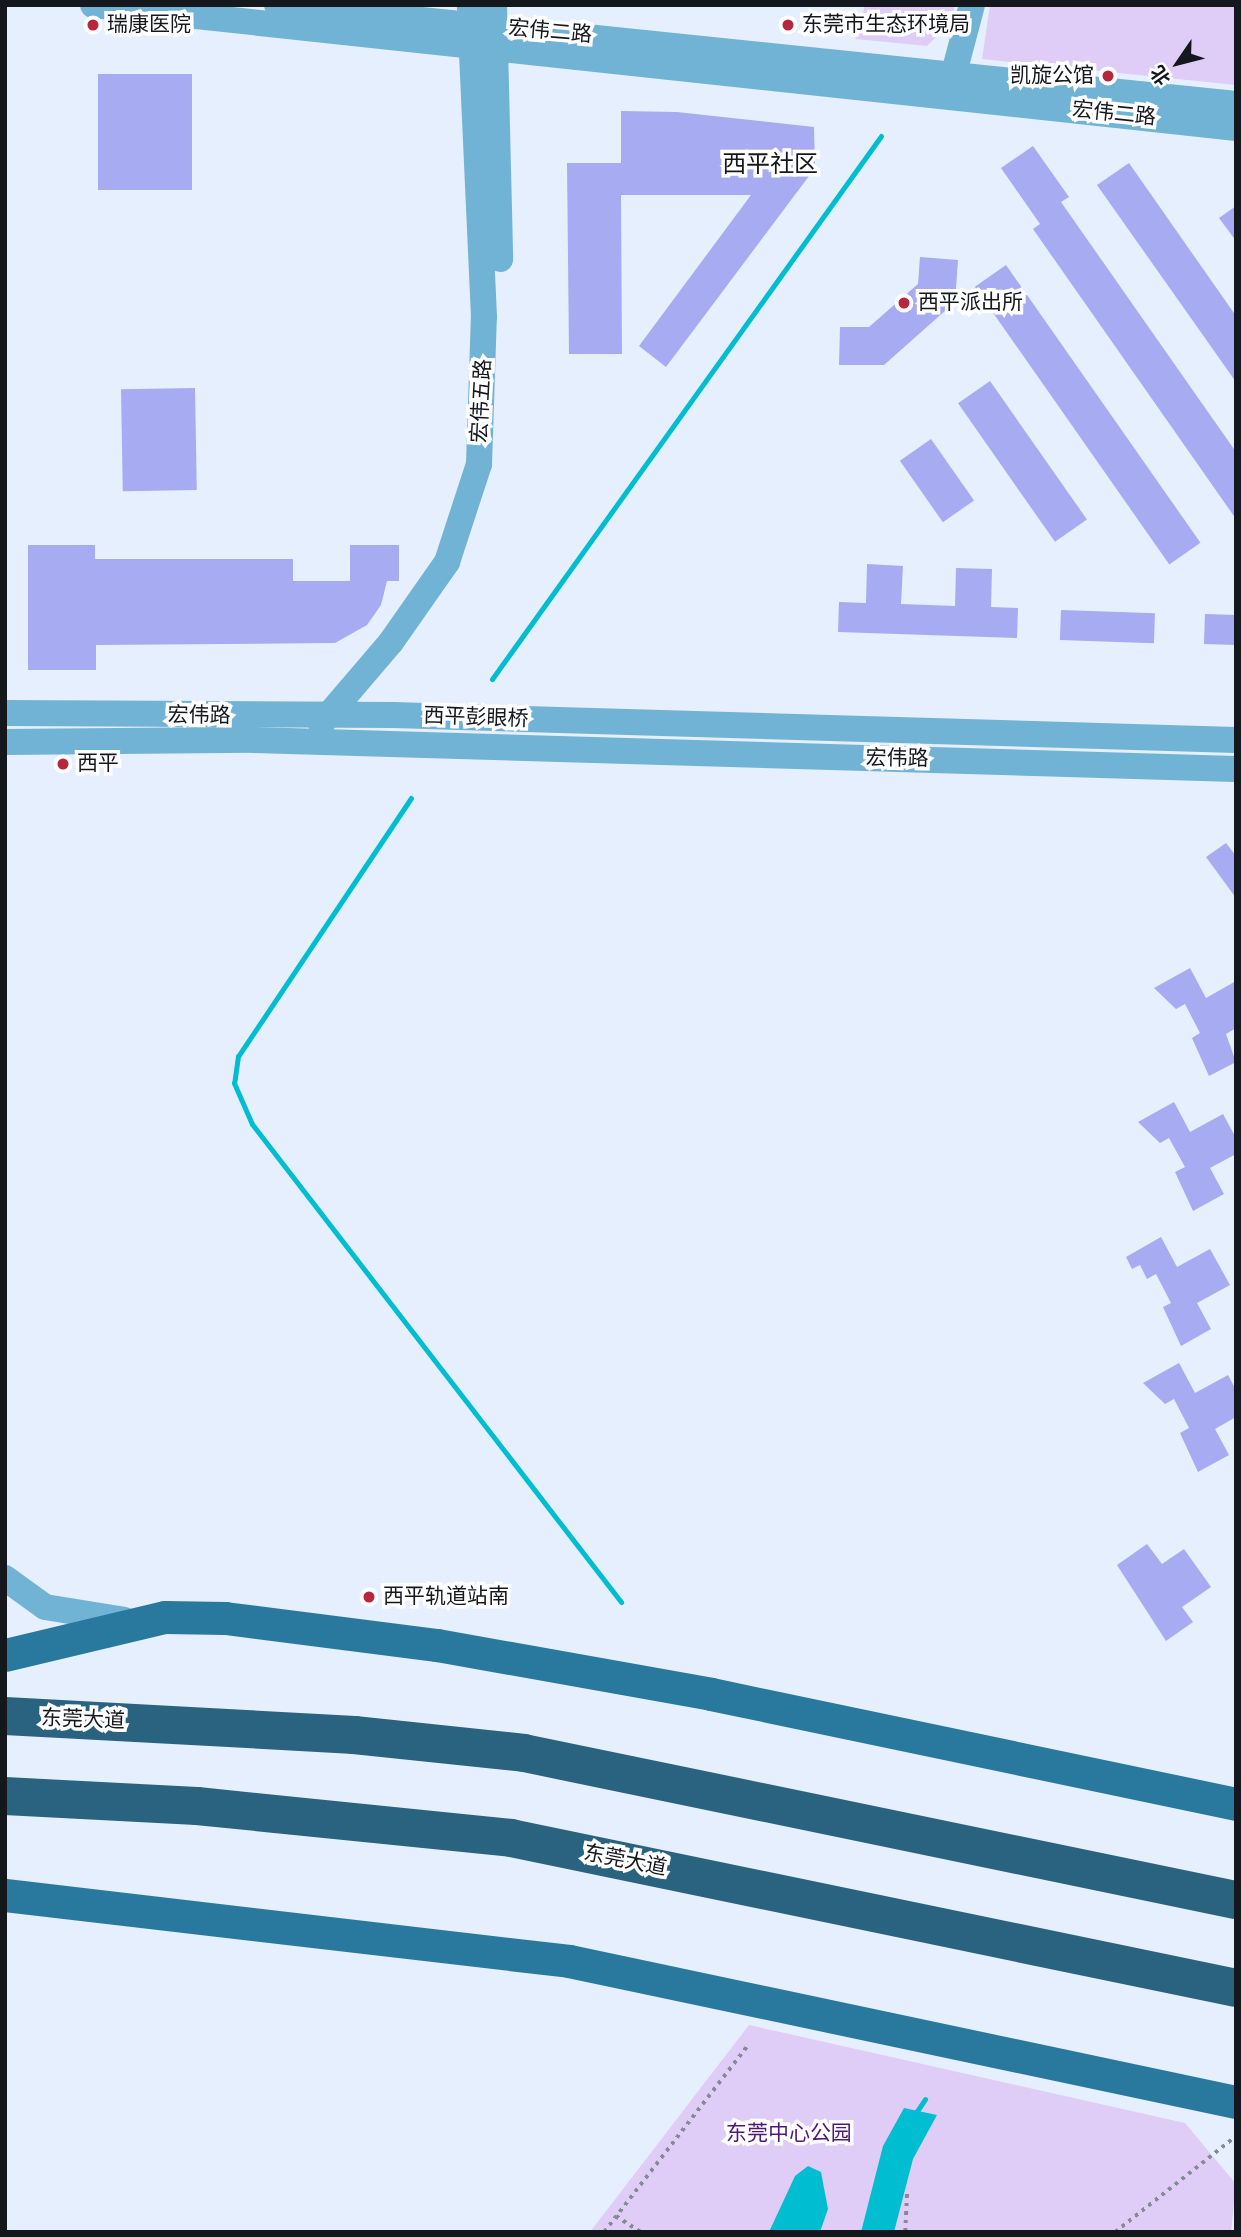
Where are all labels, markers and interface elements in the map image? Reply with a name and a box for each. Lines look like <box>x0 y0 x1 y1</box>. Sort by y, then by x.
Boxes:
place label: 瑞康医院 <box>107 12 191 38</box>
place label: 东莞市生态环境局 <box>802 12 970 38</box>
street label: 宏伟二路 <box>507 16 593 48</box>
marker: 瑞康医院 <box>85 17 101 33</box>
marker: 东莞市生态环境局 <box>780 17 796 33</box>
north arrow <box>1143 28 1213 98</box>
text: 北 <box>1146 61 1175 89</box>
place label: 凯旋公馆 <box>1010 63 1094 89</box>
marker: 凯旋公馆 <box>1100 68 1116 84</box>
street label: 宏伟二路 <box>1071 97 1157 131</box>
district label: 西平社区 <box>722 151 818 179</box>
place label: 西平派出所 <box>918 290 1023 316</box>
marker: 西平派出所 <box>896 295 912 311</box>
street label: 宏伟五路 <box>467 358 497 444</box>
street label: 宏伟路 <box>167 703 231 729</box>
street label: 西平彭眼桥 <box>423 704 529 732</box>
street label: 宏伟路 <box>865 746 929 772</box>
place label: 西平 <box>77 751 119 777</box>
marker: 西平 <box>55 756 71 772</box>
place label: 西平轨道站南 <box>383 1584 509 1610</box>
marker: 西平轨道站南 <box>361 1589 377 1605</box>
street label: 东莞大道 <box>41 1706 125 1734</box>
street label: 东莞大道 <box>581 1841 669 1881</box>
park label: 东莞中心公园 <box>726 2121 852 2147</box>

